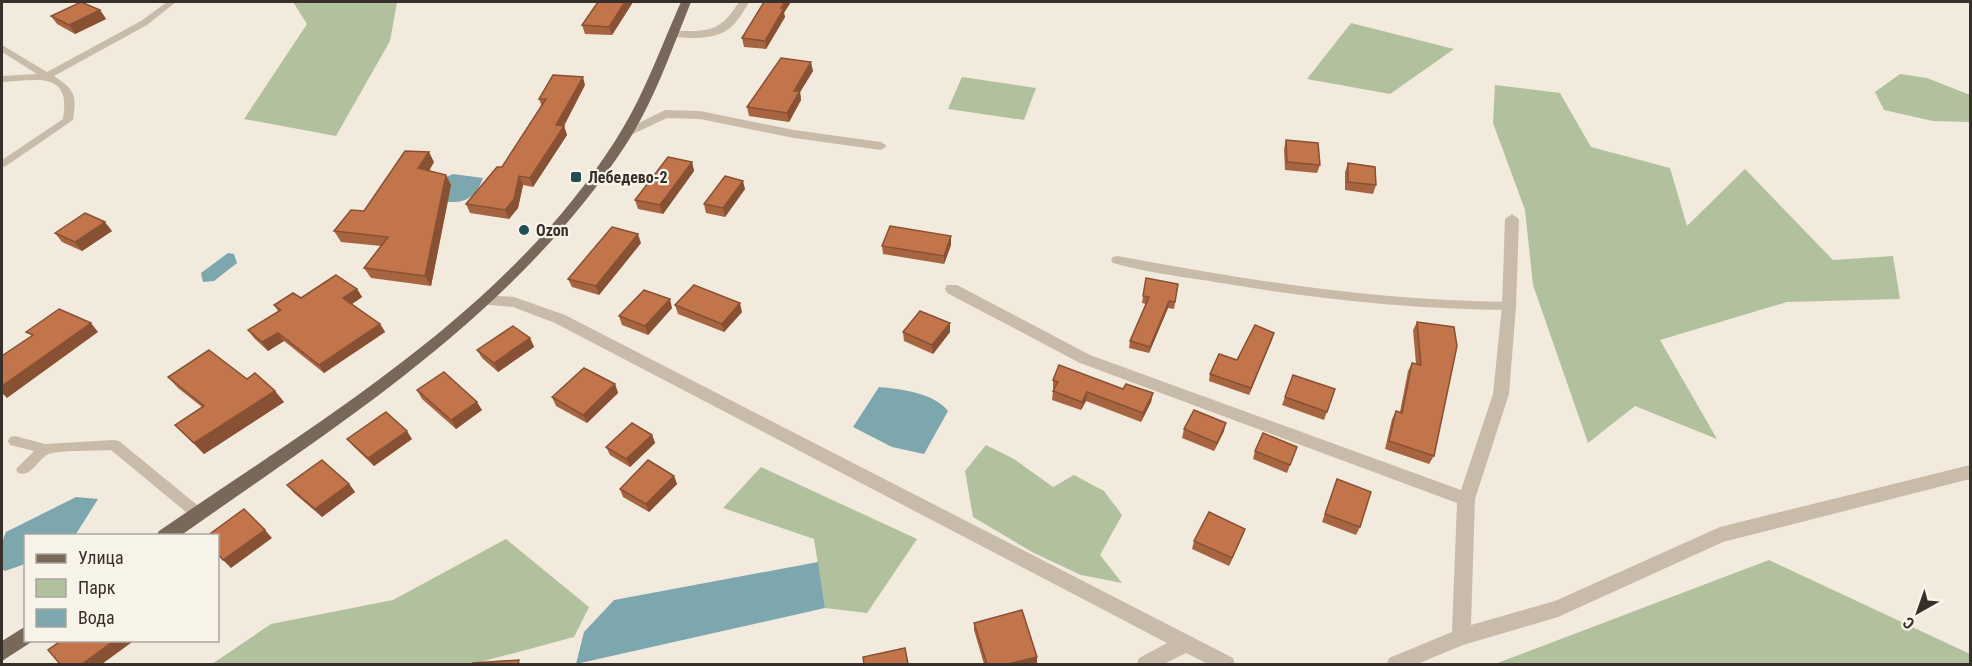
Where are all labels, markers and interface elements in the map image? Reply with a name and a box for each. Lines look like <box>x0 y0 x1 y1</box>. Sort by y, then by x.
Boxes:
place label: Лебедево-2 <box>588 168 668 187</box>
marker: Лебедево-2 <box>569 170 583 184</box>
place label: Ozon <box>536 221 569 240</box>
marker: Ozon <box>517 223 531 237</box>
legend <box>24 534 219 642</box>
text: Улица <box>78 547 124 568</box>
text: Парк <box>78 577 116 598</box>
north arrow <box>1888 582 1948 642</box>
text: Вода <box>78 607 115 628</box>
text: С <box>1899 613 1918 633</box>

